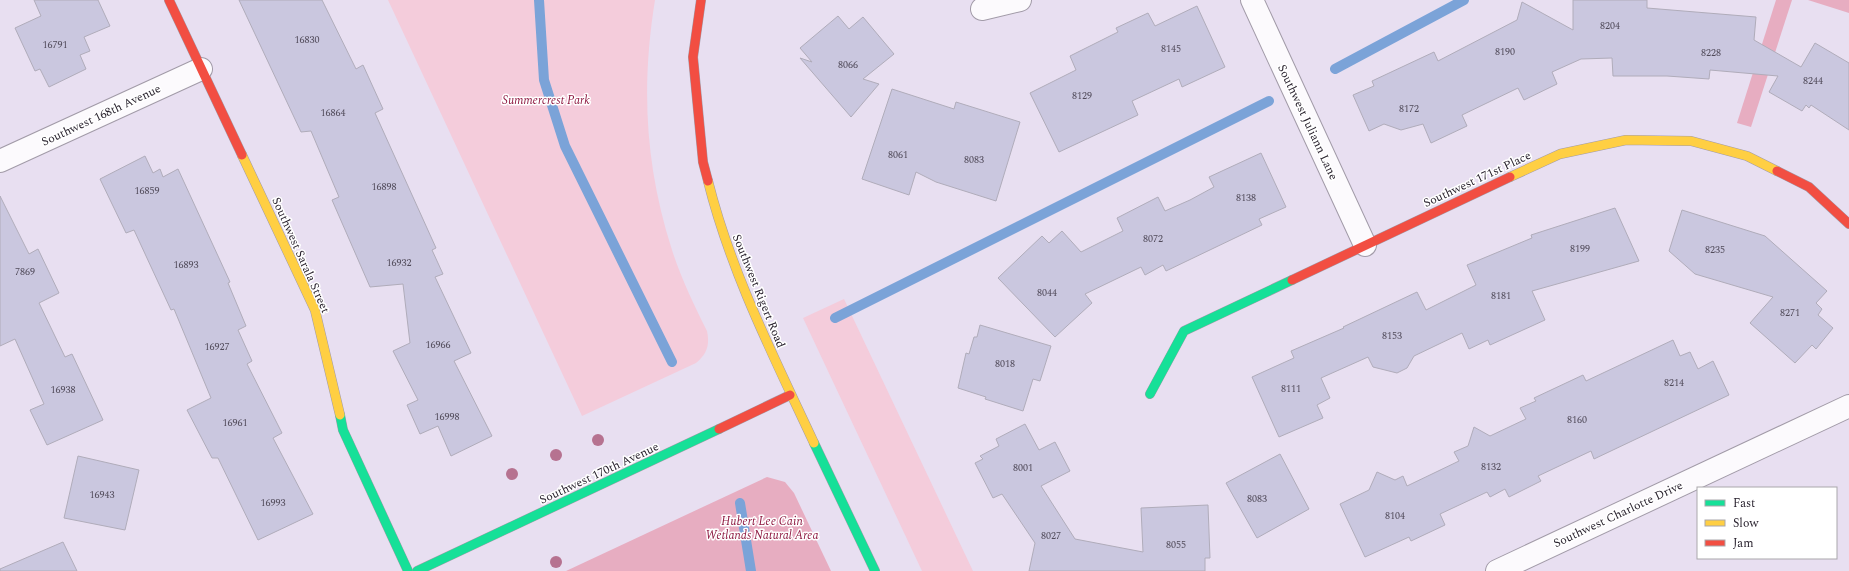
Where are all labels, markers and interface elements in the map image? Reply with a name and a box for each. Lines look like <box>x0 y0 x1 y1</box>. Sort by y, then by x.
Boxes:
house number: 8204 <box>1600 18 1620 34</box>
house number: 16830 <box>295 32 320 48</box>
house number: 16791 <box>43 37 68 53</box>
house number: 8145 <box>1161 41 1181 57</box>
house number: 8190 <box>1495 44 1515 60</box>
house number: 8228 <box>1701 45 1721 61</box>
house number: 8066 <box>838 57 858 73</box>
street label: Southwest Juliann Lane <box>1272 61 1343 183</box>
house number: 8244 <box>1803 73 1823 89</box>
street label: Southwest 168th Avenue <box>38 79 164 152</box>
house number: 8129 <box>1072 88 1092 104</box>
park label: Summercrest Park <box>502 91 590 110</box>
house number: 8172 <box>1399 101 1419 117</box>
house number: 16864 <box>321 105 346 121</box>
street label: Southwest 171st Place <box>1420 146 1534 213</box>
house number: 8061 <box>888 147 908 163</box>
house number: 8083 <box>964 152 984 168</box>
house number: 16898 <box>372 179 397 195</box>
house number: 16859 <box>135 183 160 199</box>
house number: 8138 <box>1236 190 1256 206</box>
street label: Southwest Sarala Street <box>266 194 335 316</box>
street label: Southwest Rigert Road <box>727 231 790 351</box>
house number: 8072 <box>1143 231 1163 247</box>
house number: 8199 <box>1570 241 1590 257</box>
house number: 8235 <box>1705 242 1725 258</box>
house number: 16932 <box>387 255 412 271</box>
house number: 16893 <box>174 257 199 273</box>
house number: 7869 <box>15 264 35 280</box>
house number: 8044 <box>1037 285 1057 301</box>
house number: 8181 <box>1491 288 1511 304</box>
house number: 8271 <box>1780 305 1800 321</box>
house number: 8153 <box>1382 328 1402 344</box>
house number: 16966 <box>426 337 451 353</box>
house number: 16927 <box>205 339 230 355</box>
house number: 8018 <box>995 356 1015 372</box>
house number: 8214 <box>1664 375 1684 391</box>
house number: 8111 <box>1281 381 1301 397</box>
house number: 16938 <box>51 382 76 398</box>
house number: 16998 <box>435 409 460 425</box>
house number: 8160 <box>1567 412 1587 428</box>
house number: 16961 <box>223 415 248 431</box>
street label: Southwest 170th Avenue <box>536 437 662 510</box>
house number: 8132 <box>1481 459 1501 475</box>
house number: 8001 <box>1013 460 1033 476</box>
street label: Southwest Charlotte Drive <box>1550 476 1686 553</box>
house number: 16943 <box>90 487 115 503</box>
legend <box>1697 487 1837 559</box>
house number: 8083 <box>1247 491 1267 507</box>
text: Fast <box>1733 494 1755 513</box>
house number: 16993 <box>261 495 286 511</box>
house number: 8104 <box>1385 508 1405 524</box>
park label: Hubert Lee Cain Wetlands Natural Area <box>706 512 818 545</box>
text: Slow <box>1733 514 1759 533</box>
house number: 8027 <box>1041 528 1061 544</box>
text: Jam <box>1733 534 1754 553</box>
house number: 8055 <box>1166 537 1186 553</box>

